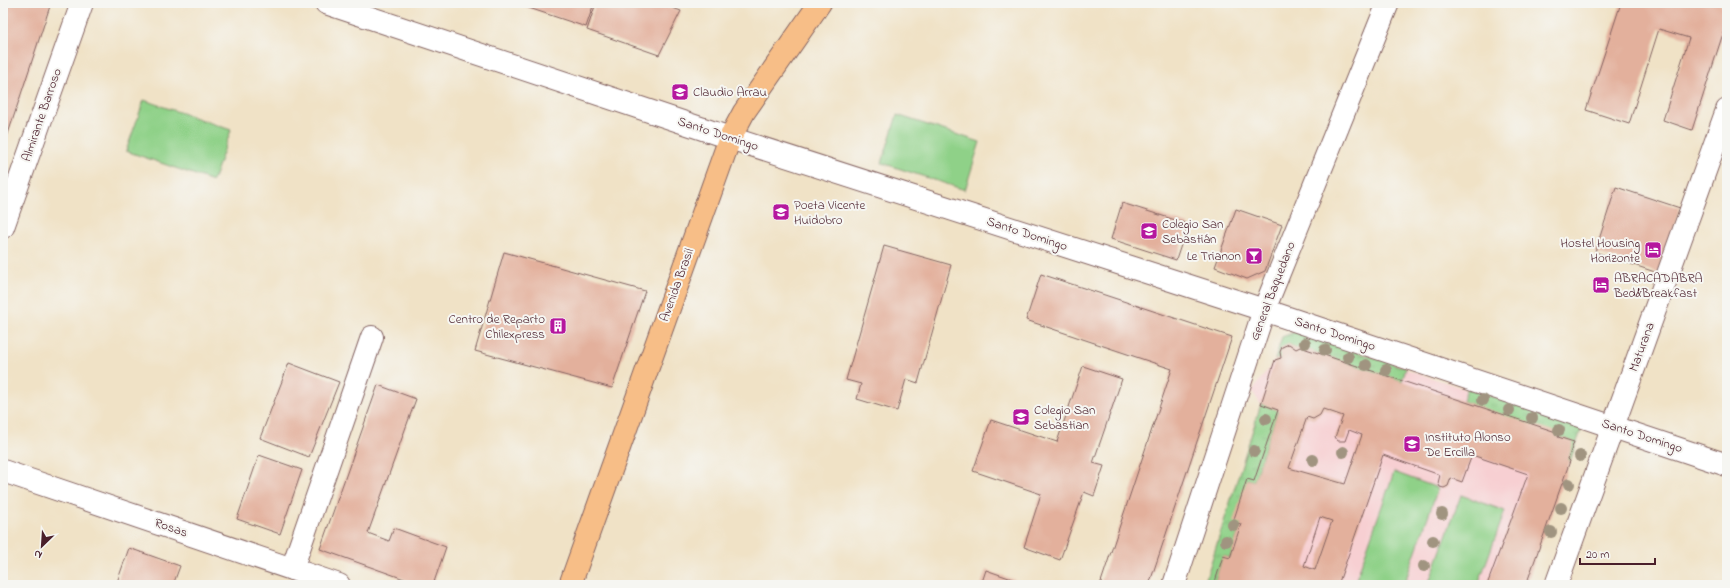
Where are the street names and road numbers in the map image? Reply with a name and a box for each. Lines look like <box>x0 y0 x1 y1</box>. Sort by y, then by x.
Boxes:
street label: Almirante Barroso <box>17 66 67 164</box>
street label: Santo Domingo <box>675 112 761 157</box>
street label: Santo Domingo <box>984 212 1070 257</box>
street label: General Baquedano <box>1245 239 1301 343</box>
street label: Avenida Brasil <box>655 246 699 324</box>
street label: Santo Domingo <box>1292 312 1378 357</box>
street label: Maturana <box>1624 320 1660 374</box>
street label: Santo Domingo <box>1599 414 1685 459</box>
street label: Rosas <box>152 513 191 543</box>

